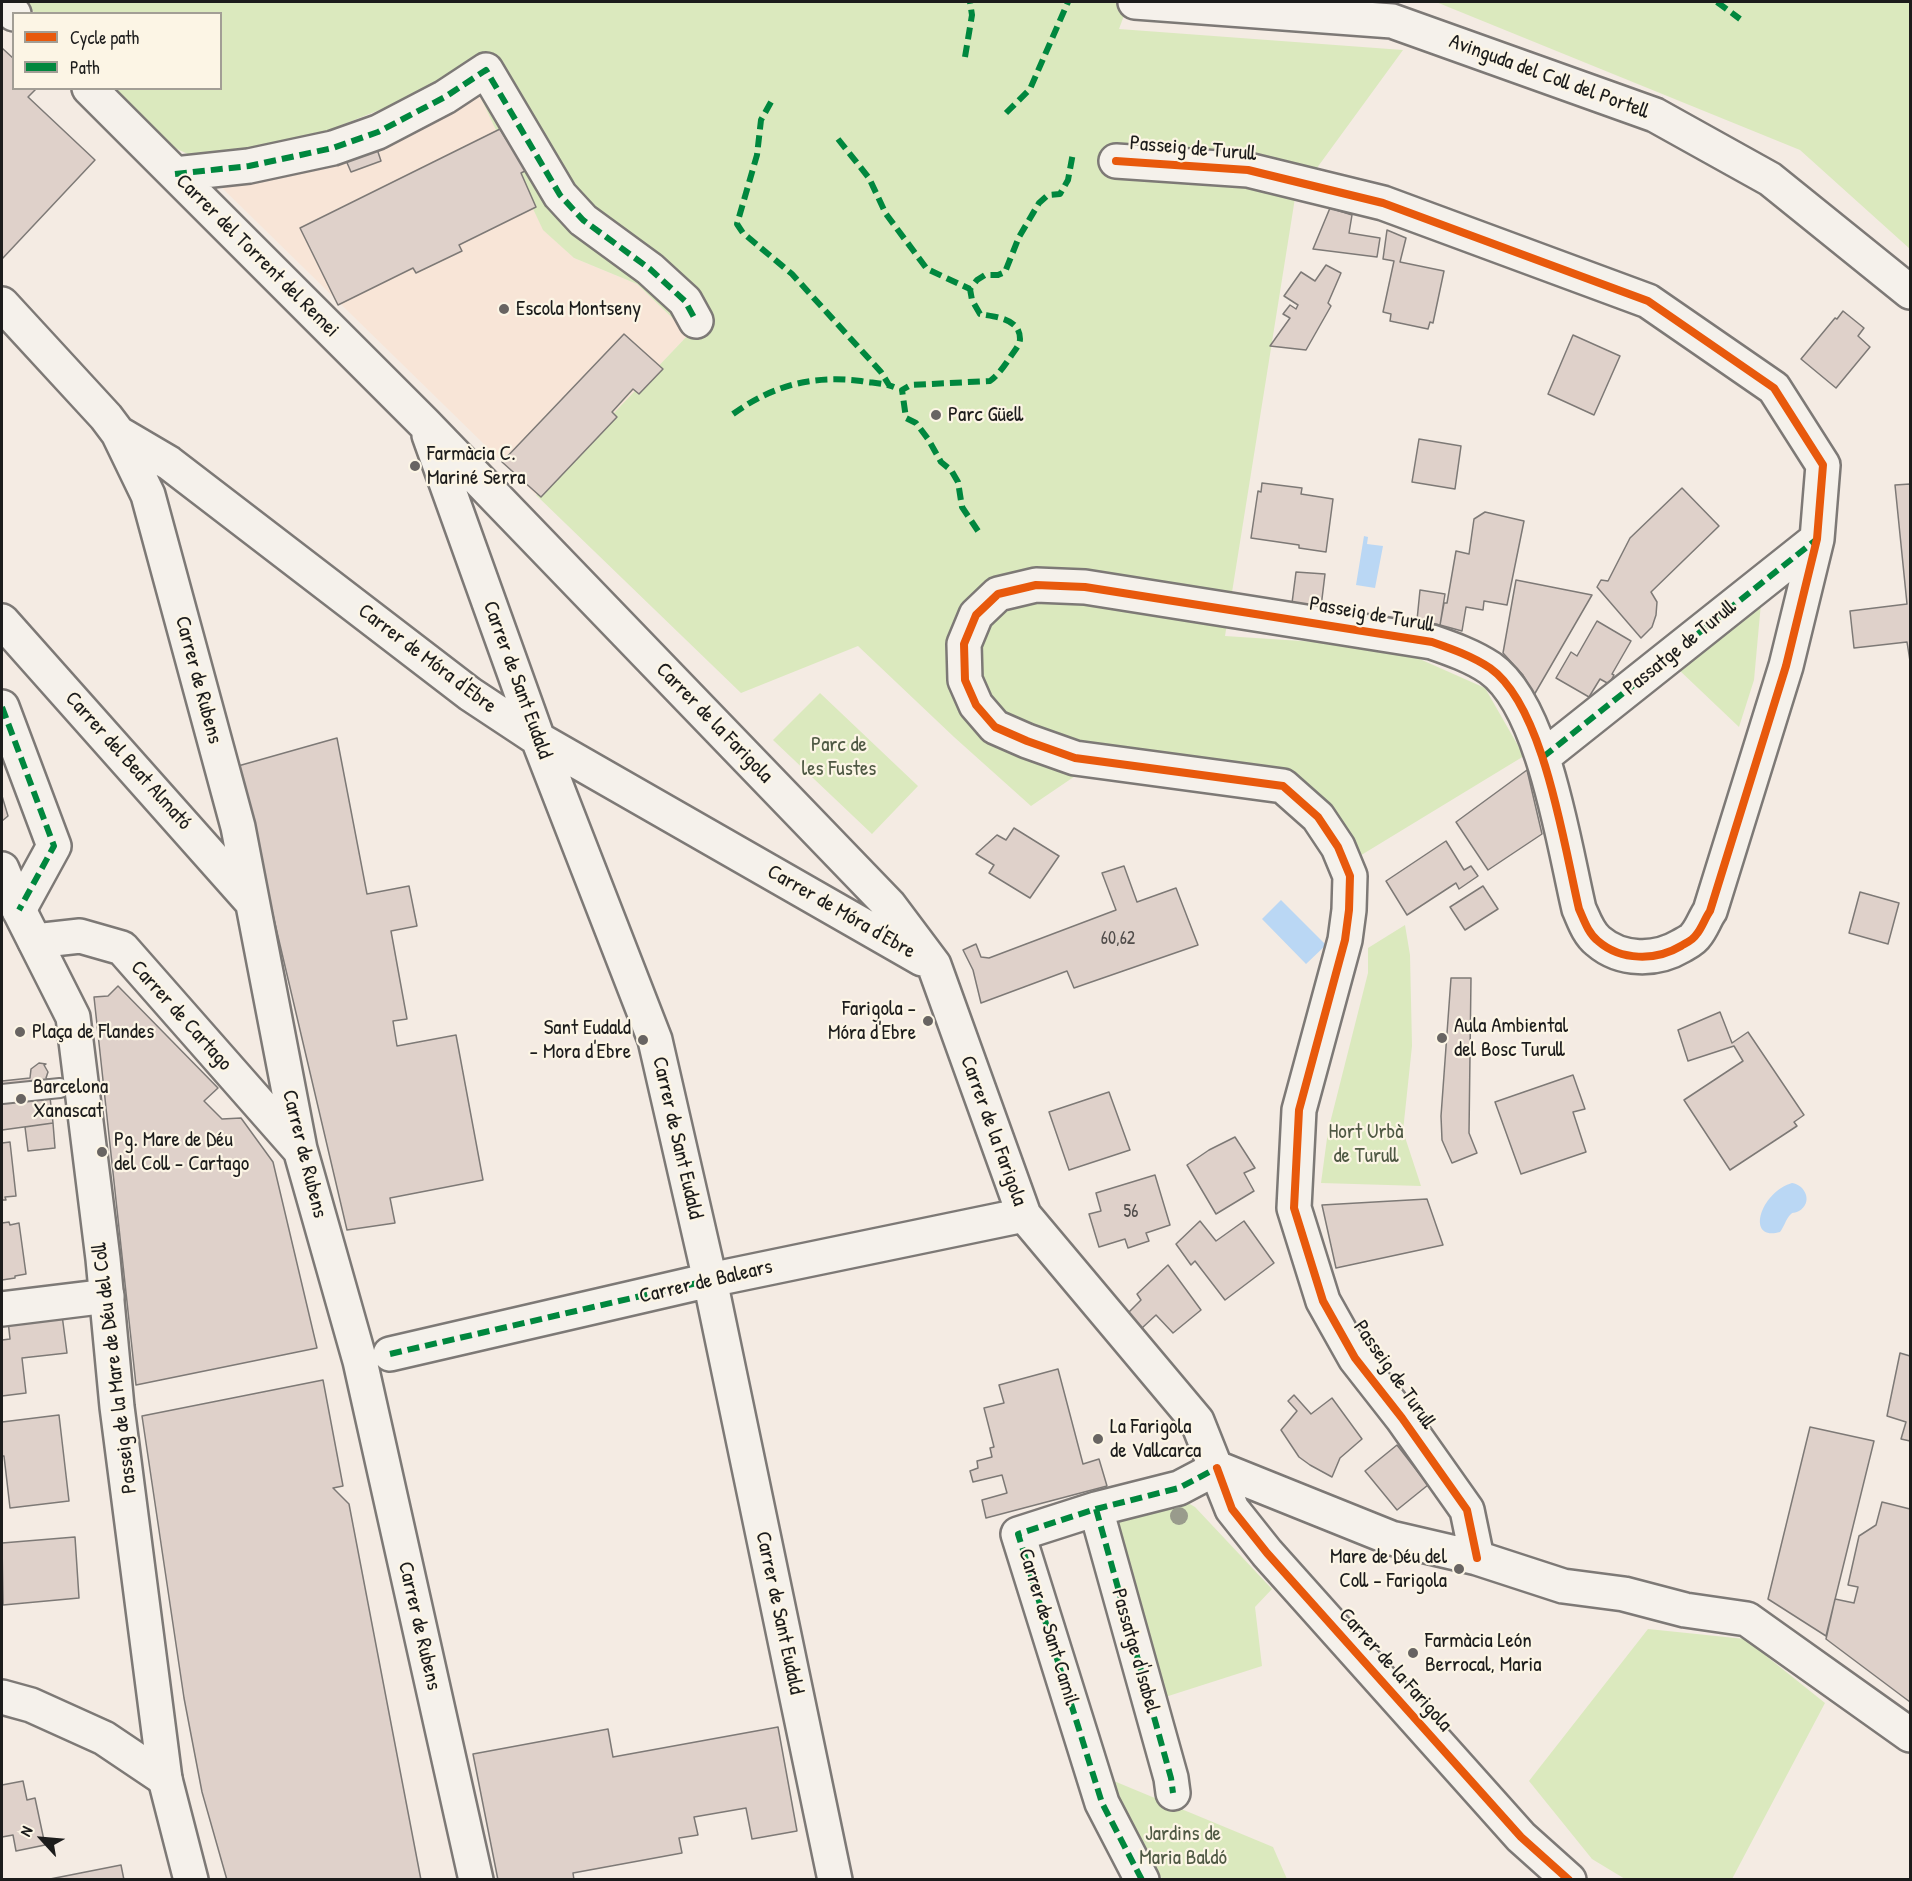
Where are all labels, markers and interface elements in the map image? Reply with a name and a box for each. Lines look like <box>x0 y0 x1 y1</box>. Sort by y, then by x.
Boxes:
legend <box>12 12 222 90</box>
text: Cycle path <box>70 25 139 50</box>
street label: Avinguda del Coll del Portell <box>1446 29 1652 125</box>
text: Path <box>70 55 99 80</box>
street label: Passeig de Turull <box>1129 131 1257 167</box>
street label: Carrer del Torrent del Remei <box>170 169 344 343</box>
place label: Escola Montseny <box>516 296 641 322</box>
marker: Escola Montseny <box>497 302 511 316</box>
place label: Parc Güell <box>948 402 1023 428</box>
marker: Parc Güell <box>929 408 943 422</box>
place label: Farmàcia C. Mariné Serra <box>427 441 526 491</box>
marker: Farmàcia C. Mariné Serra <box>408 459 422 473</box>
street label: Passeig de Turull <box>1307 592 1437 638</box>
street label: Passatge de Turull <box>1619 595 1741 701</box>
street label: Carrer de Sant Eudald <box>477 598 557 762</box>
street label: Carrer de Móra d'Ebre <box>353 599 501 719</box>
street label: Carrer de Rubens <box>169 613 227 747</box>
street label: Carrer de la Farigola <box>650 658 778 788</box>
street label: Carrer del Beat Almató <box>59 687 197 835</box>
park label: Parc de les Fustes <box>802 732 876 782</box>
street label: Carrer de Móra d'Ebre <box>763 859 919 965</box>
house number: 60,62 <box>1101 928 1135 950</box>
street label: Carrer de Cartago <box>125 956 237 1076</box>
place label: Farigola - Móra d'Ebre <box>828 996 916 1046</box>
place label: Aula Ambiental del Bosc Turull <box>1454 1013 1568 1063</box>
marker: Farigola - Móra d'Ebre <box>921 1014 935 1028</box>
place label: Sant Eudald - Mora d'Ebre <box>530 1015 631 1065</box>
place label: Plaça de Flandes <box>32 1019 154 1045</box>
marker: Plaça de Flandes <box>13 1025 27 1039</box>
marker: Aula Ambiental del Bosc Turull <box>1435 1031 1449 1045</box>
marker: Sant Eudald - Mora d'Ebre <box>636 1033 650 1047</box>
street label: Carrer de la Farigola <box>954 1053 1032 1209</box>
street label: Carrer de Sant Eudald <box>646 1054 708 1222</box>
place label: Barcelona Xanascat <box>33 1074 108 1124</box>
street label: Carrer de Rubens <box>276 1087 332 1221</box>
marker: Barcelona Xanascat <box>14 1092 28 1106</box>
park label: Hort Urbà de Turull <box>1329 1119 1403 1169</box>
place label: Pg. Mare de Déu del Coll - Cartago <box>114 1127 249 1177</box>
marker: Pg. Mare de Déu del Coll - Cartago <box>95 1145 109 1159</box>
house number: 56 <box>1124 1201 1138 1223</box>
street label: Passeig de la Mare de Déu del Coll <box>87 1241 143 1495</box>
street label: Carrer de Balears <box>637 1254 775 1310</box>
street label: Passeig de Turull <box>1347 1316 1441 1434</box>
place label: La Farigola de Vallcarca <box>1110 1414 1201 1464</box>
marker: La Farigola de Vallcarca <box>1091 1432 1105 1446</box>
street label: Carrer de Sant Eudald <box>749 1529 809 1697</box>
place label: Mare de Déu del Coll - Farigola <box>1330 1544 1447 1594</box>
street label: Carrer de Sant Camil <box>1012 1546 1084 1708</box>
street label: Carrer de Rubens <box>392 1559 446 1693</box>
marker: Mare de Déu del Coll - Farigola <box>1452 1562 1466 1576</box>
street label: Passatge d'Isabel <box>1105 1586 1165 1716</box>
street label: Carrer de la Farigola <box>1333 1603 1457 1737</box>
place label: Farmàcia León Berrocal, Maria <box>1425 1628 1541 1678</box>
marker: Farmàcia León Berrocal, Maria <box>1406 1646 1420 1660</box>
north arrow <box>12 1809 72 1869</box>
park label: Jardins de Maria Baldó <box>1139 1821 1227 1871</box>
text: N <box>14 1822 38 1840</box>

